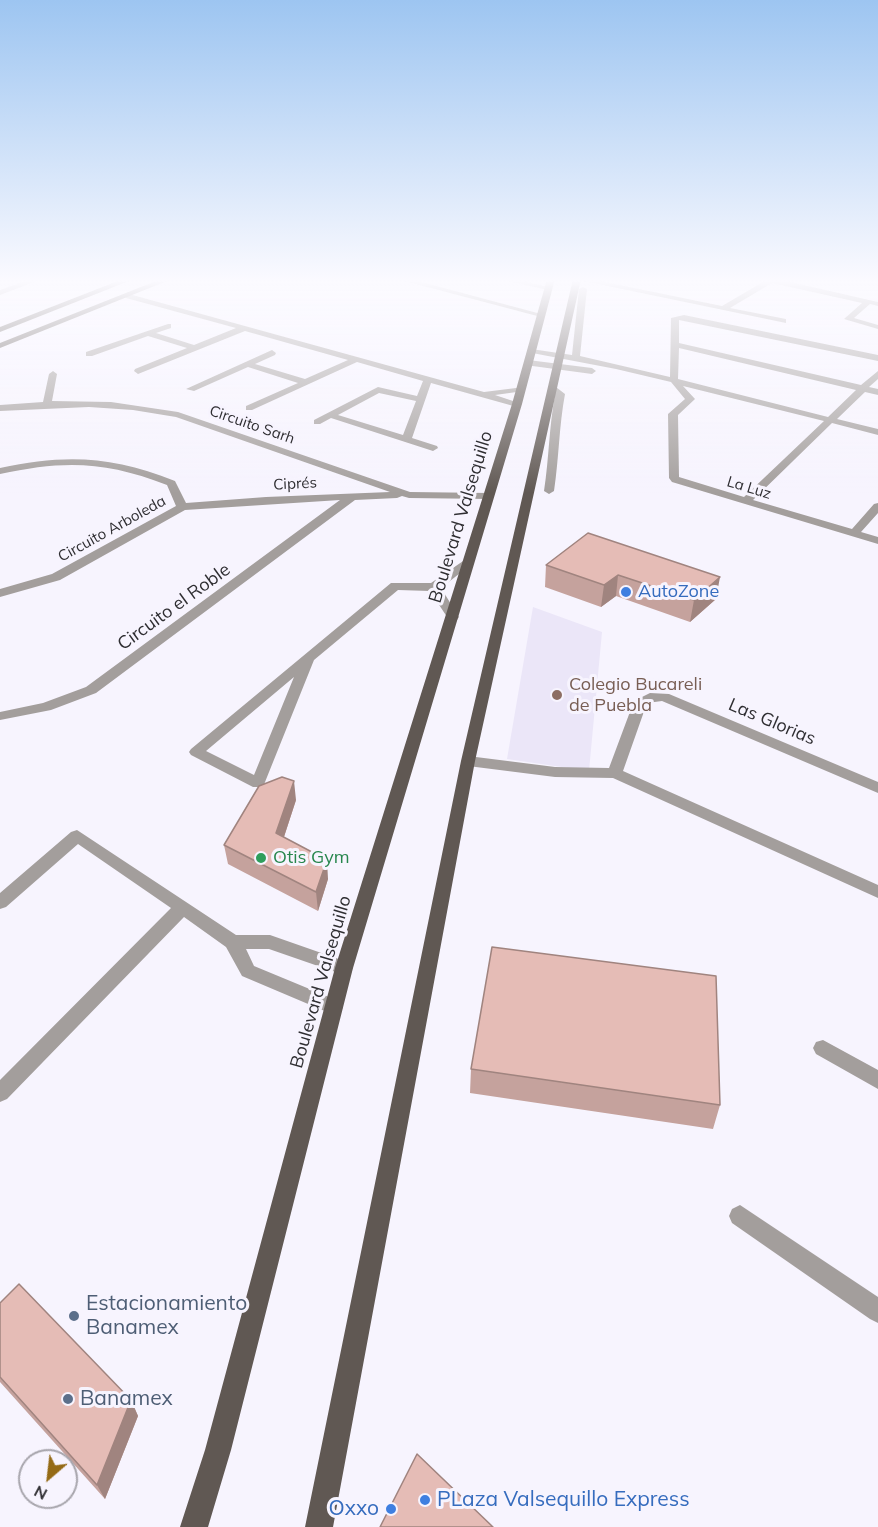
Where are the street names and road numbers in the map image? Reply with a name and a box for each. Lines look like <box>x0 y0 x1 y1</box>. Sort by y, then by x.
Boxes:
street label: Circuito Sarh <box>207 402 297 448</box>
street label: Boulevard Valsequillo <box>425 428 497 606</box>
street label: La Luz <box>725 473 773 503</box>
street label: Ciprés <box>273 474 317 494</box>
street label: Circuito Arboleda <box>55 492 169 566</box>
street label: Circuito el Roble <box>113 559 235 655</box>
street label: Las Glorias <box>725 694 819 750</box>
street label: Boulevard Valsequillo <box>286 893 356 1071</box>

